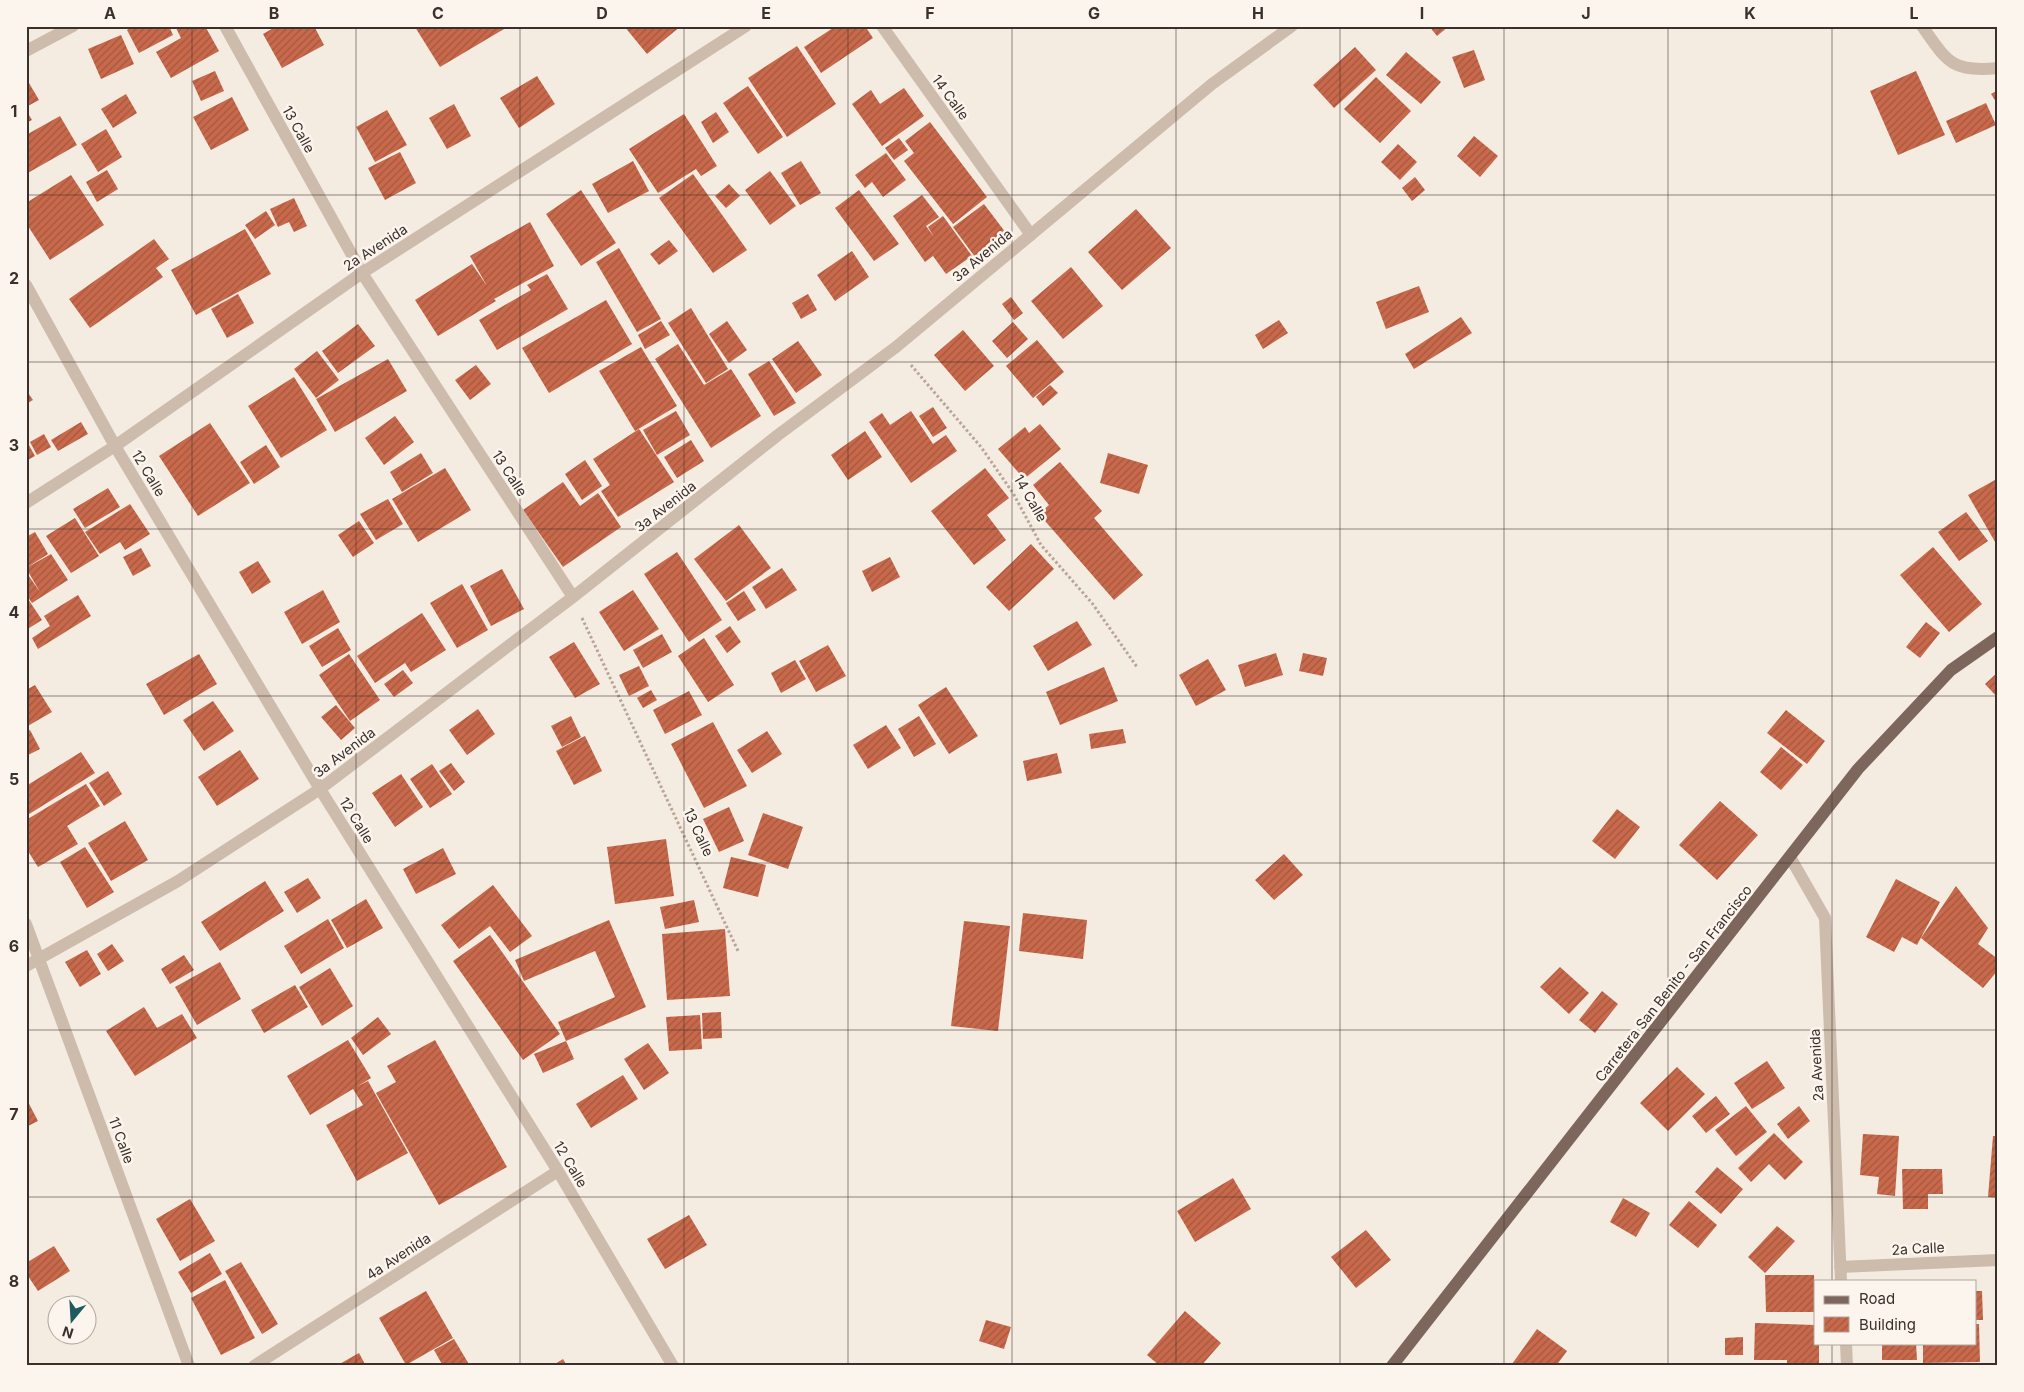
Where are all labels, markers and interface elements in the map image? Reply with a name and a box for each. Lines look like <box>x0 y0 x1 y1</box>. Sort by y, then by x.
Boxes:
text: A <box>104 3 116 23</box>
text: B <box>269 3 279 23</box>
text: C <box>432 3 444 23</box>
text: D <box>596 3 608 23</box>
text: E <box>761 3 771 23</box>
text: F <box>925 3 935 23</box>
text: G <box>1088 3 1100 23</box>
text: H <box>1252 3 1264 23</box>
text: I <box>1420 3 1424 23</box>
text: J <box>1581 3 1591 23</box>
text: K <box>1744 3 1756 23</box>
text: L <box>1909 3 1919 23</box>
street label: 14 Calle <box>929 71 973 123</box>
text: 1 <box>11 101 17 121</box>
street label: 13 Calle <box>279 102 319 156</box>
street label: 2a Avenida <box>340 220 410 274</box>
street label: 3a Avenida <box>949 225 1015 285</box>
text: 2 <box>9 268 19 288</box>
text: 3 <box>9 435 19 455</box>
street label: 12 Calle <box>129 447 169 499</box>
street label: 13 Calle <box>489 447 531 499</box>
street label: 14 Calle <box>1011 471 1051 525</box>
street label: 3a Avenida <box>631 477 699 535</box>
text: 4 <box>9 602 20 622</box>
street label: 3a Avenida <box>310 723 378 781</box>
text: 5 <box>9 769 19 789</box>
street label: 12 Calle <box>336 794 378 846</box>
street label: 13 Calle <box>680 805 718 859</box>
street label: Carretera San Benito - San Francisco <box>1591 881 1755 1085</box>
text: 6 <box>9 936 19 956</box>
street label: 2a Avenida <box>1806 1028 1826 1102</box>
text: 7 <box>9 1104 19 1124</box>
street label: 11 Calle <box>106 1114 138 1166</box>
street label: 12 Calle <box>551 1138 591 1190</box>
street label: 4a Avenida <box>363 1229 433 1283</box>
street label: 2a Calle <box>1891 1238 1945 1258</box>
text: 8 <box>9 1271 19 1291</box>
legend <box>1814 1280 1976 1344</box>
text: Road <box>1859 1289 1895 1308</box>
north arrow <box>48 1294 98 1344</box>
text: Building <box>1859 1315 1916 1334</box>
text: N <box>60 1323 76 1343</box>

